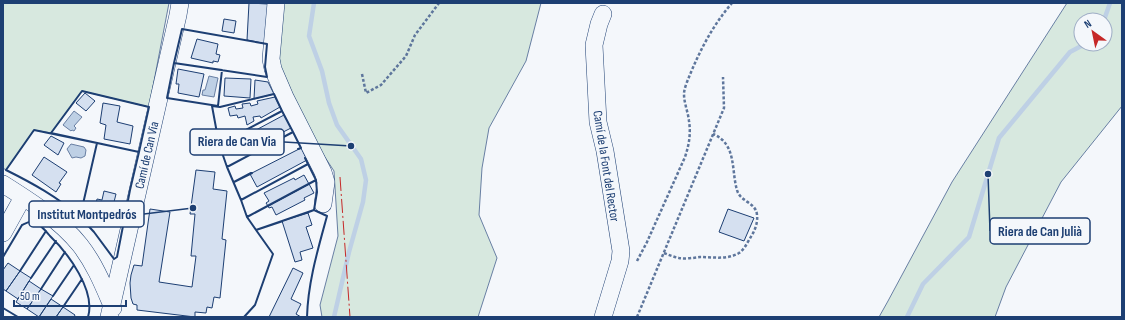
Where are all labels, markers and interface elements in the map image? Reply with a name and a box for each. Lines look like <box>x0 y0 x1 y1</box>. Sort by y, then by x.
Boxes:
north arrow <box>1073 12 1113 52</box>
text: N <box>1082 17 1094 31</box>
street label: Camí de la Font del Rector <box>589 109 623 223</box>
street label: Camí de Can Via <box>131 120 162 190</box>
callout: Riera de Can Via <box>190 129 284 155</box>
text: Riera de Can Via <box>198 133 277 150</box>
callout: Institut Montpedrós <box>29 201 144 227</box>
text: Institut Montpedrós <box>37 206 137 223</box>
callout: Riera de Can Julià <box>990 218 1090 244</box>
text: Riera de Can Julià <box>998 223 1082 240</box>
scale bar <box>14 282 126 308</box>
text: 50 m <box>20 289 40 304</box>

